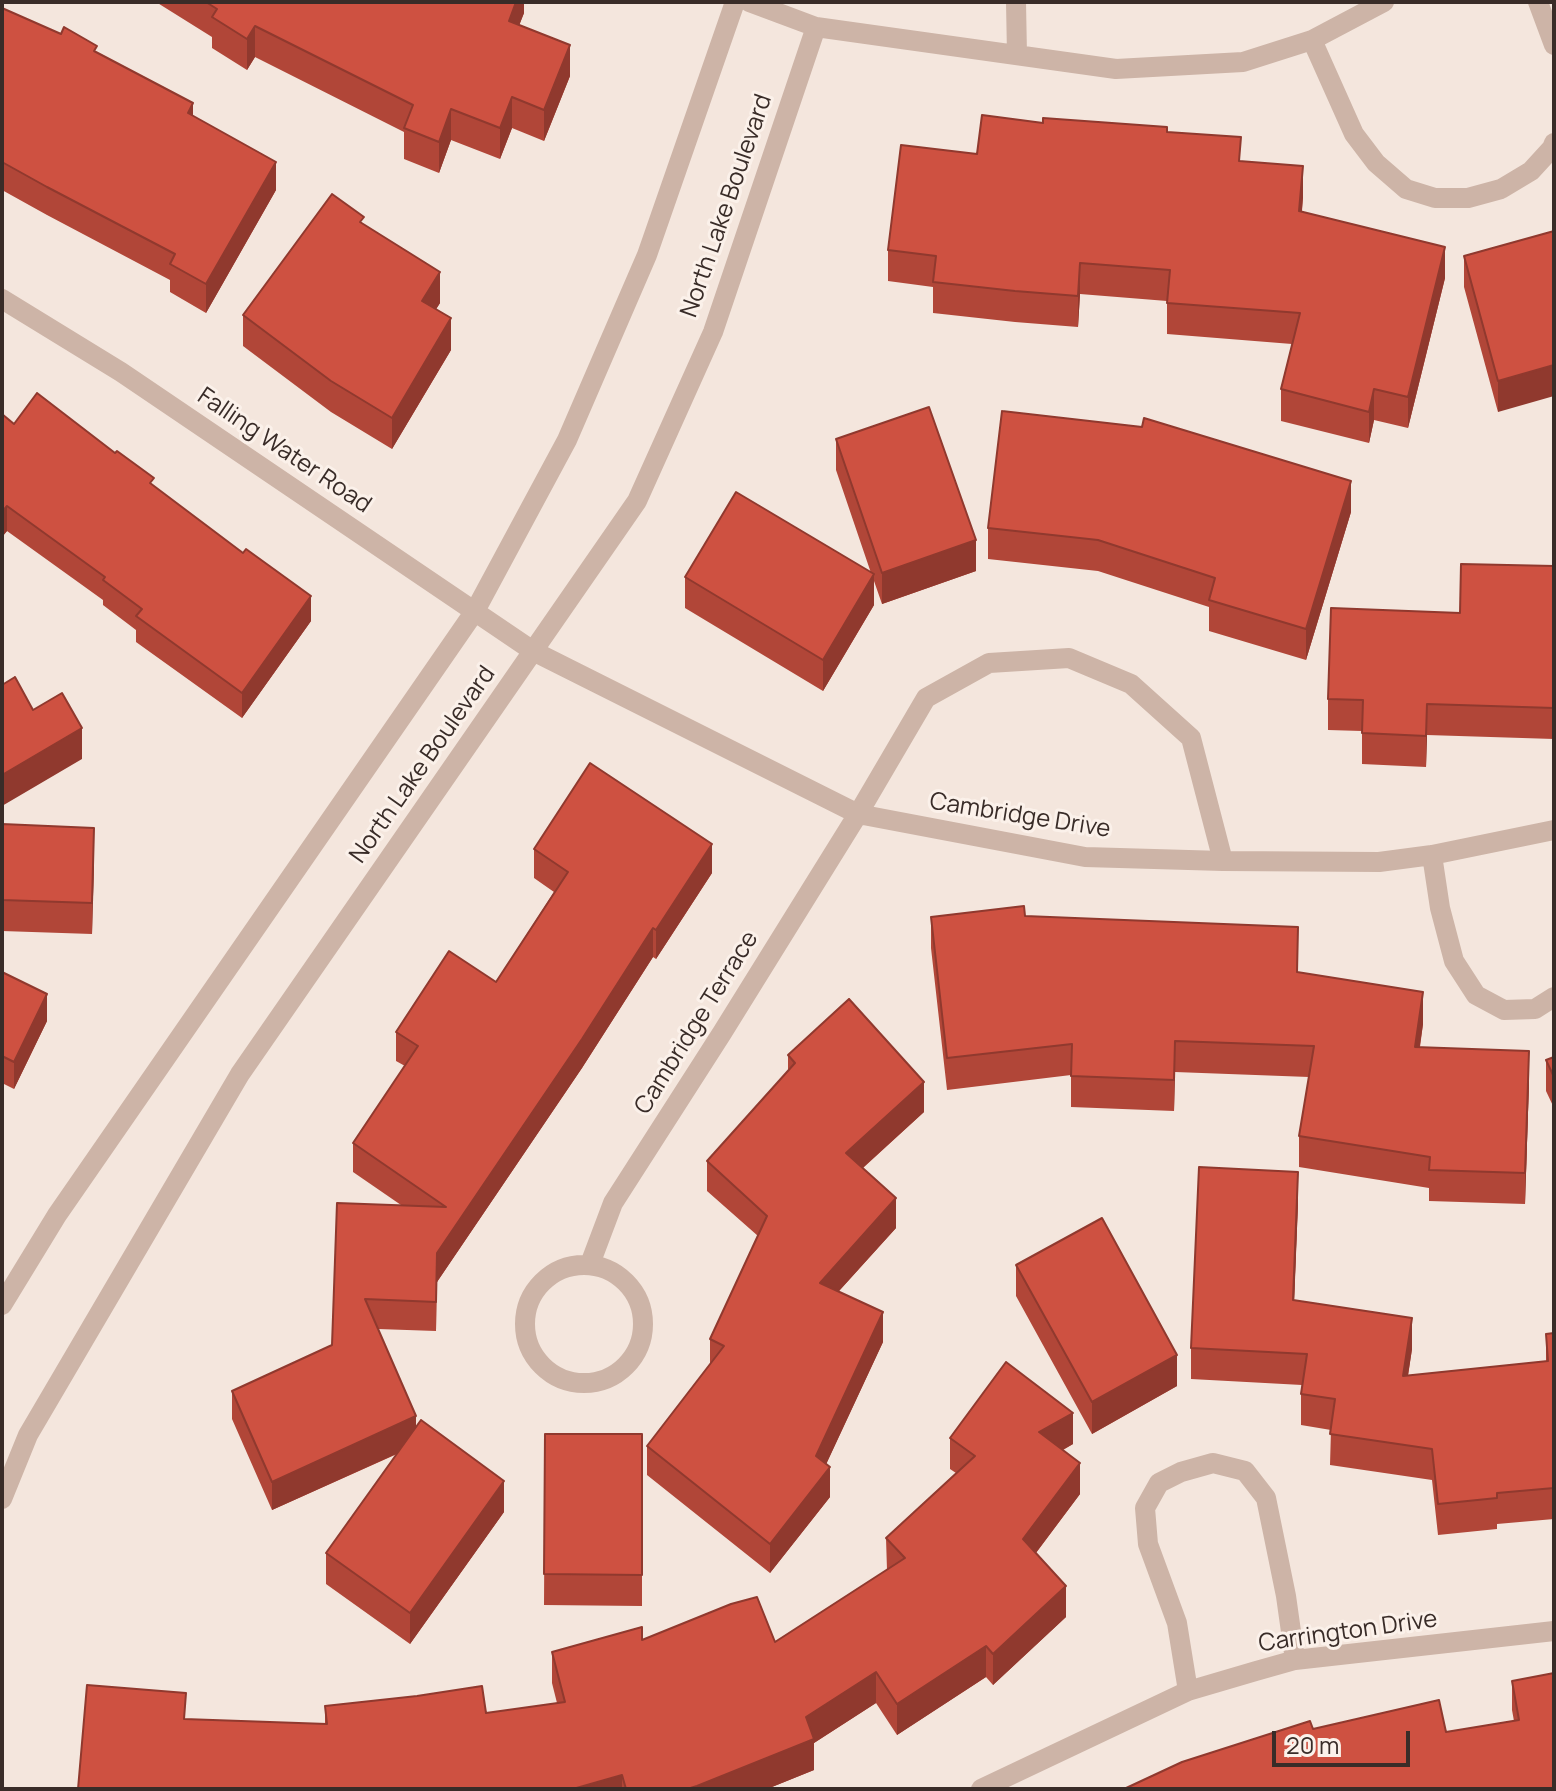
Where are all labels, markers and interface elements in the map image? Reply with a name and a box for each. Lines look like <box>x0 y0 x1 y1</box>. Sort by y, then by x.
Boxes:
street label: North Lake Boulevard <box>675 91 779 321</box>
street label: Falling Water Road <box>192 382 376 520</box>
street label: North Lake Boulevard <box>344 661 502 869</box>
street label: Cambridge Drive <box>928 787 1112 845</box>
street label: Cambridge Terrace <box>629 926 765 1120</box>
street label: Carrington Drive <box>1257 1605 1439 1659</box>
scale bar <box>1276 1715 1414 1765</box>
text: 20 m <box>1286 1728 1339 1761</box>

